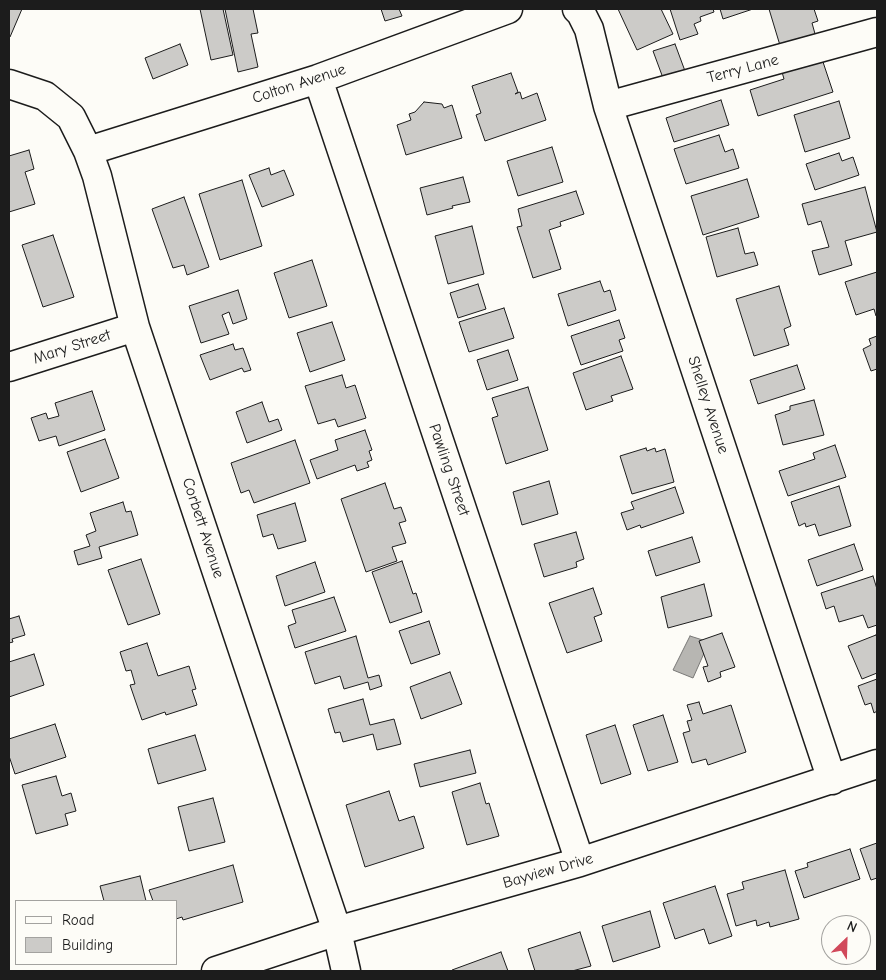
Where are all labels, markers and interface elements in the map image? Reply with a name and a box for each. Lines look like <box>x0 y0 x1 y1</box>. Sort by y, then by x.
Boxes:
street label: Terry Lane <box>705 50 781 88</box>
street label: Colton Avenue <box>250 60 348 108</box>
street label: Mary Street <box>31 325 113 369</box>
street label: Shelley Avenue <box>683 354 733 456</box>
street label: Pawling Street <box>424 421 474 519</box>
street label: Corbett Avenue <box>178 475 228 581</box>
street label: Bayview Drive <box>501 849 595 893</box>
legend <box>15 900 178 965</box>
text: Road <box>62 911 94 929</box>
north arrow <box>821 915 871 965</box>
text: N <box>844 917 860 936</box>
text: Building <box>62 936 113 954</box>

